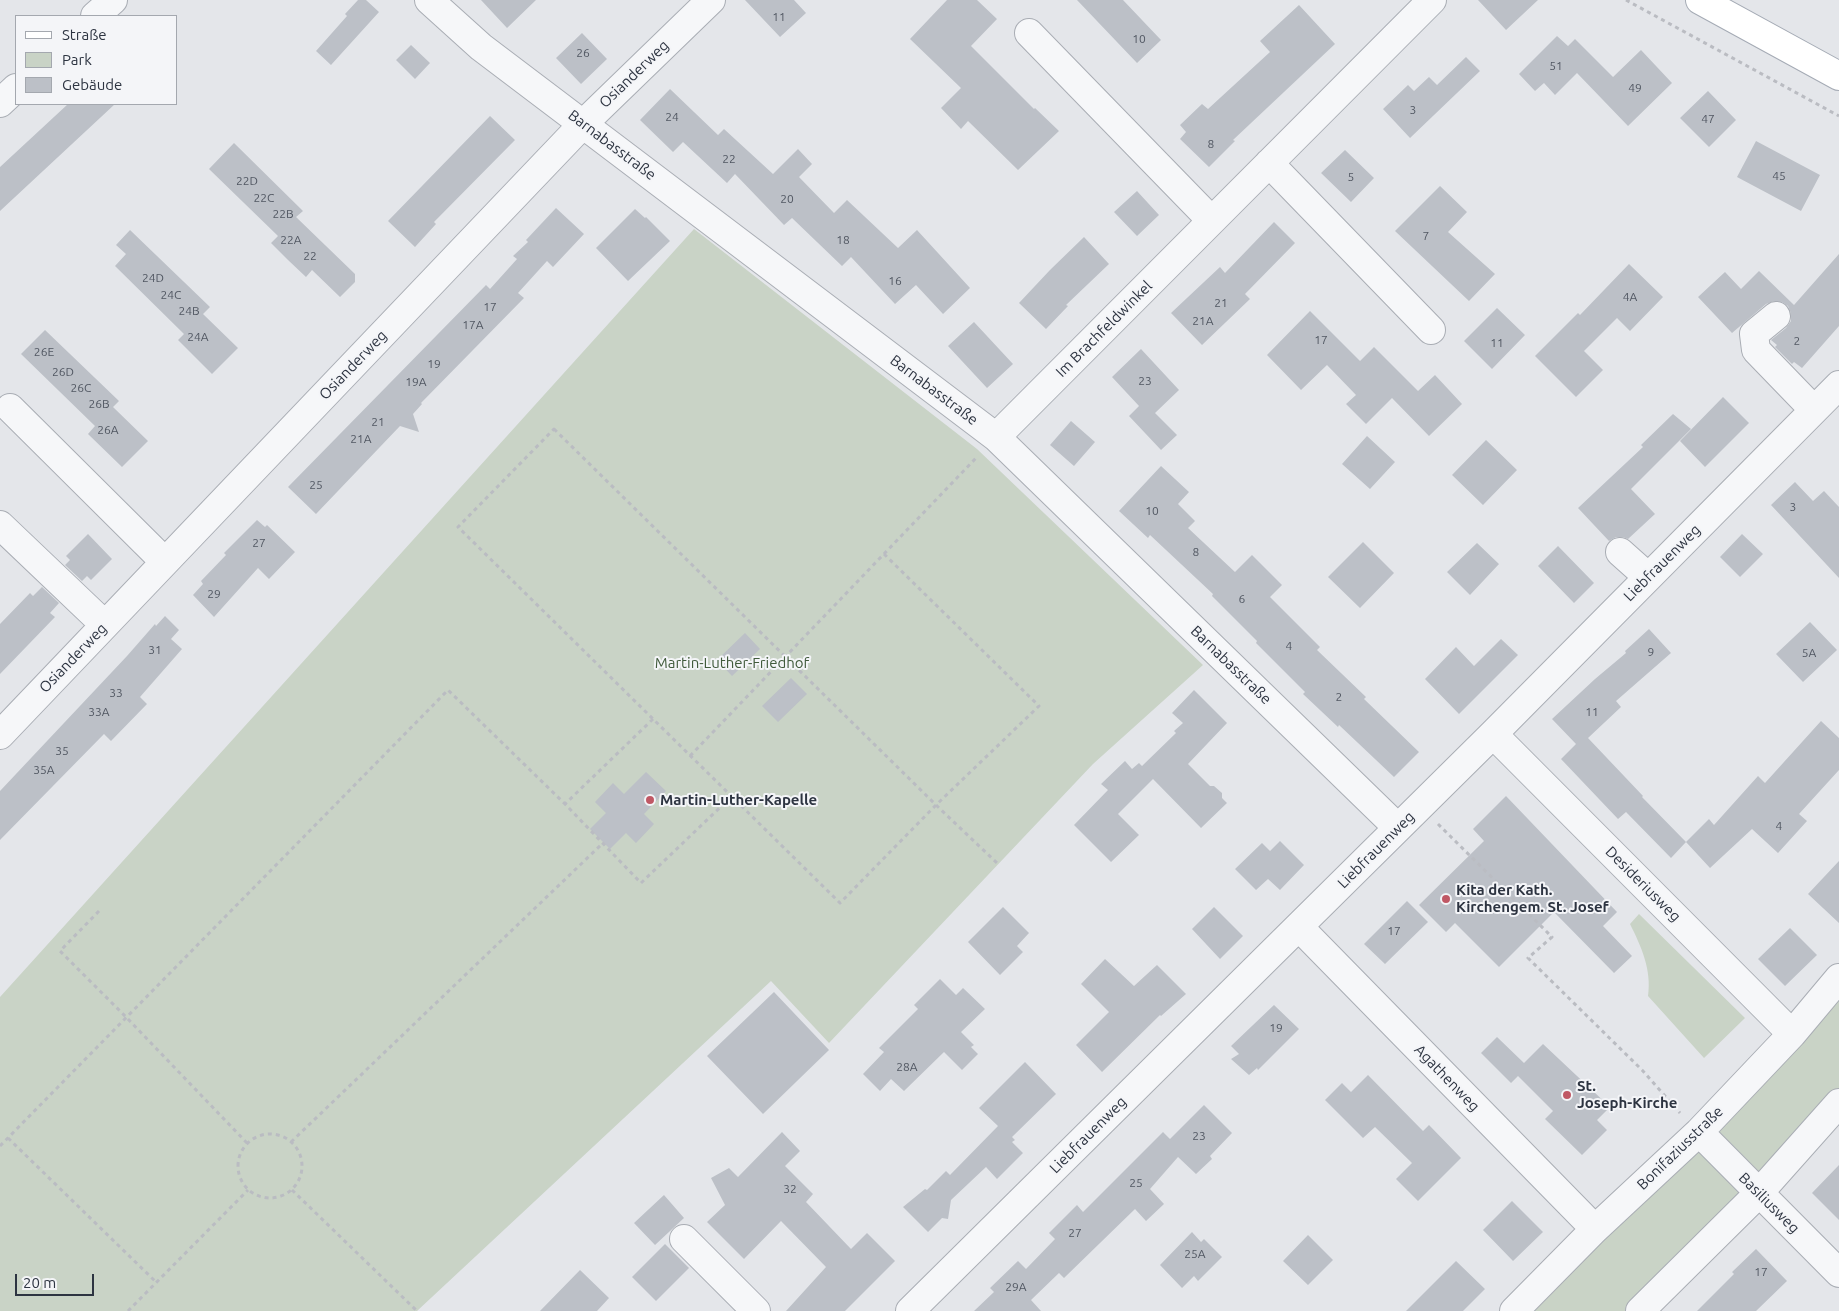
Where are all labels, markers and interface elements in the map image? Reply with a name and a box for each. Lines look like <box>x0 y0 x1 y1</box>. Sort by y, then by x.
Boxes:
house number: 11 <box>772 10 786 24</box>
legend <box>15 15 178 105</box>
text: Straße <box>62 26 106 43</box>
house number: 10 <box>1132 32 1146 46</box>
street label: Osianderweg <box>596 36 672 112</box>
house number: 26 <box>576 46 590 60</box>
text: Park <box>62 51 92 68</box>
house number: 51 <box>1549 59 1563 73</box>
text: Gebäude <box>62 76 122 93</box>
house number: 49 <box>1628 81 1642 95</box>
house number: 3 <box>1410 103 1416 117</box>
street label: Barnabasstraße <box>565 106 659 184</box>
house number: 24 <box>665 110 679 124</box>
house number: 47 <box>1701 112 1715 126</box>
house number: 8 <box>1208 137 1214 151</box>
house number: 22 <box>722 152 736 166</box>
house number: 45 <box>1772 169 1786 183</box>
house number: 5 <box>1348 170 1354 184</box>
house number: 22D <box>236 174 258 188</box>
house number: 22C <box>254 191 274 205</box>
house number: 20 <box>780 192 794 206</box>
house number: 22B <box>272 207 294 221</box>
house number: 7 <box>1423 229 1429 243</box>
house number: 22A <box>280 233 302 247</box>
house number: 18 <box>836 233 850 247</box>
house number: 22 <box>303 249 317 263</box>
house number: 24D <box>142 271 164 285</box>
house number: 16 <box>888 274 902 288</box>
street label: Im Brachfeldwinkel <box>1052 277 1156 381</box>
house number: 24C <box>161 288 181 302</box>
house number: 4A <box>1623 290 1637 304</box>
house number: 21 <box>1214 296 1228 310</box>
house number: 17 <box>483 300 497 314</box>
house number: 24B <box>178 304 200 318</box>
house number: 21A <box>1192 314 1214 328</box>
house number: 17A <box>462 318 484 332</box>
street label: Osianderweg <box>315 327 391 403</box>
house number: 24A <box>187 330 209 344</box>
house number: 17 <box>1314 333 1328 347</box>
house number: 2 <box>1794 334 1800 348</box>
house number: 11 <box>1490 336 1504 350</box>
house number: 26E <box>34 345 54 359</box>
street label: Barnabasstraße <box>887 351 981 429</box>
house number: 19 <box>427 357 441 371</box>
house number: 26D <box>52 365 74 379</box>
house number: 23 <box>1138 374 1152 388</box>
house number: 19A <box>405 375 427 389</box>
house number: 26C <box>71 381 91 395</box>
house number: 26B <box>88 397 110 411</box>
house number: 21 <box>371 415 385 429</box>
house number: 26A <box>97 423 119 437</box>
house number: 21A <box>350 432 372 446</box>
house number: 25 <box>309 478 323 492</box>
house number: 3 <box>1790 500 1796 514</box>
house number: 10 <box>1145 504 1159 518</box>
street label: Liebfrauenweg <box>1620 521 1704 605</box>
house number: 27 <box>252 536 266 550</box>
house number: 8 <box>1193 545 1199 559</box>
house number: 29 <box>207 587 221 601</box>
house number: 6 <box>1239 592 1245 606</box>
street label: Osianderweg <box>35 620 111 696</box>
street label: Barnabasstraße <box>1187 622 1275 708</box>
house number: 4 <box>1286 639 1292 653</box>
house number: 31 <box>148 643 162 657</box>
house number: 9 <box>1648 645 1654 659</box>
house number: 5A <box>1802 646 1816 660</box>
park label: Martin-Luther-Friedhof <box>655 654 809 672</box>
house number: 33 <box>109 686 123 700</box>
house number: 2 <box>1336 690 1342 704</box>
house number: 33A <box>88 705 110 719</box>
house number: 11 <box>1585 705 1599 719</box>
house number: 35 <box>55 744 69 758</box>
house number: 35A <box>33 763 55 777</box>
place label: Martin-Luther-Kapelle <box>660 791 817 809</box>
marker: Martin-Luther-Kapelle <box>644 794 656 806</box>
street label: Liebfrauenweg <box>1334 808 1418 892</box>
house number: 4 <box>1776 819 1782 833</box>
street label: Desideriusweg <box>1602 843 1684 925</box>
place label: Kita der Kath. Kirchengem. St. Josef <box>1456 881 1609 916</box>
marker: Kita der Kath. Kirchengem. St. Josef <box>1440 893 1452 905</box>
house number: 17 <box>1387 924 1401 938</box>
house number: 19 <box>1269 1021 1283 1035</box>
street label: Agathenweg <box>1411 1041 1483 1115</box>
house number: 28A <box>896 1060 918 1074</box>
place label: St. Joseph-Kirche <box>1577 1077 1677 1112</box>
marker: St. Joseph-Kirche <box>1561 1089 1573 1101</box>
street label: Liebfrauenweg <box>1046 1093 1130 1177</box>
street label: Bonifaziusstraße <box>1633 1102 1727 1194</box>
house number: 23 <box>1192 1129 1206 1143</box>
street label: Basiliusweg <box>1735 1169 1803 1237</box>
house number: 25 <box>1129 1176 1143 1190</box>
house number: 32 <box>783 1182 797 1196</box>
house number: 27 <box>1068 1226 1082 1240</box>
house number: 25A <box>1184 1247 1206 1261</box>
scale bar <box>18 1264 96 1296</box>
house number: 17 <box>1754 1265 1768 1279</box>
text: 20 m <box>23 1274 56 1291</box>
house number: 29A <box>1005 1280 1027 1294</box>

